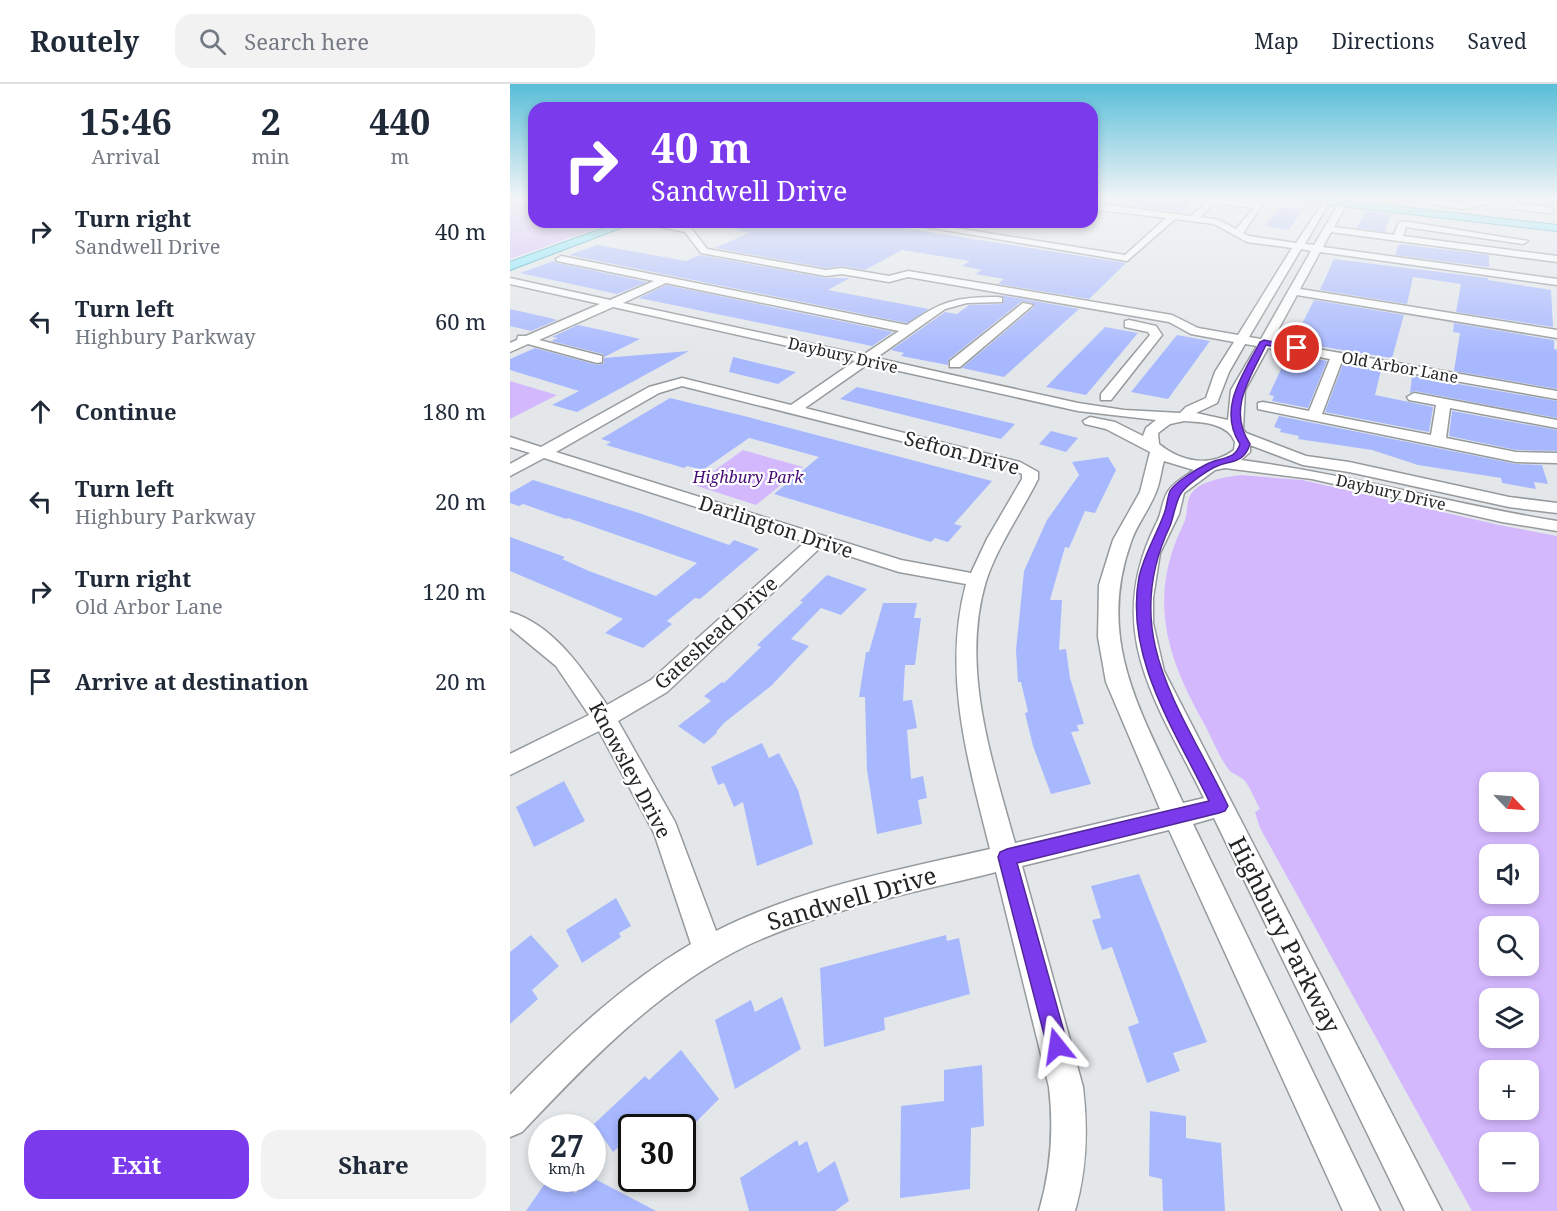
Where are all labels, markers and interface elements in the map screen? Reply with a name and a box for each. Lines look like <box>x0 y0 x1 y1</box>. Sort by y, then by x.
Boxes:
search box <box>175 14 595 68</box>
text: Routely <box>30 22 139 60</box>
icon: search <box>196 25 229 58</box>
text: Search here <box>244 26 369 56</box>
text: Map <box>1254 27 1299 55</box>
text: Directions <box>1332 27 1434 55</box>
text: Saved <box>1467 27 1527 55</box>
text: 15:46 <box>80 97 172 146</box>
text: 2 <box>260 97 281 146</box>
text: 440 <box>369 97 430 146</box>
text: 40 m <box>651 118 751 175</box>
icon: right <box>552 126 630 204</box>
text: Arrival <box>92 143 160 170</box>
text: min <box>252 143 290 170</box>
text: m <box>390 143 409 170</box>
text: Sandwell Drive <box>651 172 847 209</box>
text: Turn right <box>75 203 191 233</box>
icon: right <box>24 215 57 248</box>
text: 40 m <box>435 216 486 246</box>
text: Sandwell Drive <box>75 233 221 260</box>
text: Turn left <box>75 293 174 323</box>
icon: left <box>24 305 57 338</box>
text: 60 m <box>435 306 486 336</box>
pin <box>1271 322 1322 373</box>
text: Highbury Parkway <box>75 323 255 350</box>
icon: arrive <box>1280 331 1313 364</box>
street label: Daybury Drive <box>786 332 900 378</box>
street label: Old Arbor Lane <box>1340 346 1460 388</box>
icon: ahead <box>24 395 57 428</box>
text: Continue <box>75 396 177 426</box>
text: 180 m <box>423 396 486 426</box>
street label: Sefton Drive <box>902 424 1023 481</box>
park label: Highbury Park <box>692 466 804 488</box>
street label: Daybury Drive <box>1334 469 1448 515</box>
text: Turn left <box>75 473 174 503</box>
icon: left <box>24 485 57 518</box>
text: 20 m <box>435 486 486 516</box>
street label: Darlington Drive <box>696 489 857 564</box>
text: Highbury Parkway <box>75 503 255 530</box>
text: Turn right <box>75 563 191 593</box>
street label: Gateshead Drive <box>648 570 783 695</box>
icon: right <box>24 575 57 608</box>
text: 120 m <box>423 576 486 606</box>
text: Old Arbor Lane <box>75 593 223 620</box>
icon: arrive <box>24 665 57 698</box>
text: Arrive at destination <box>75 666 309 696</box>
text: 20 m <box>435 666 486 696</box>
street label: Knowsley Drive <box>583 697 678 843</box>
north arrow <box>1479 772 1539 832</box>
map controls <box>1479 772 1539 1192</box>
street label: Highbury Parkway <box>1221 830 1349 1039</box>
button: sound <box>1479 844 1539 904</box>
street label: Sandwell Drive <box>763 858 940 937</box>
button: search <box>1479 916 1539 976</box>
button: layers <box>1479 988 1539 1048</box>
position arrow <box>1025 1014 1089 1078</box>
button: + <box>1479 1060 1539 1120</box>
speed limit sign: 30 <box>618 1114 696 1192</box>
text: 27 <box>550 1125 584 1166</box>
button: Exit <box>24 1130 249 1199</box>
button: Share <box>261 1130 486 1199</box>
button: − <box>1479 1132 1539 1192</box>
text: km/h <box>549 1158 585 1178</box>

